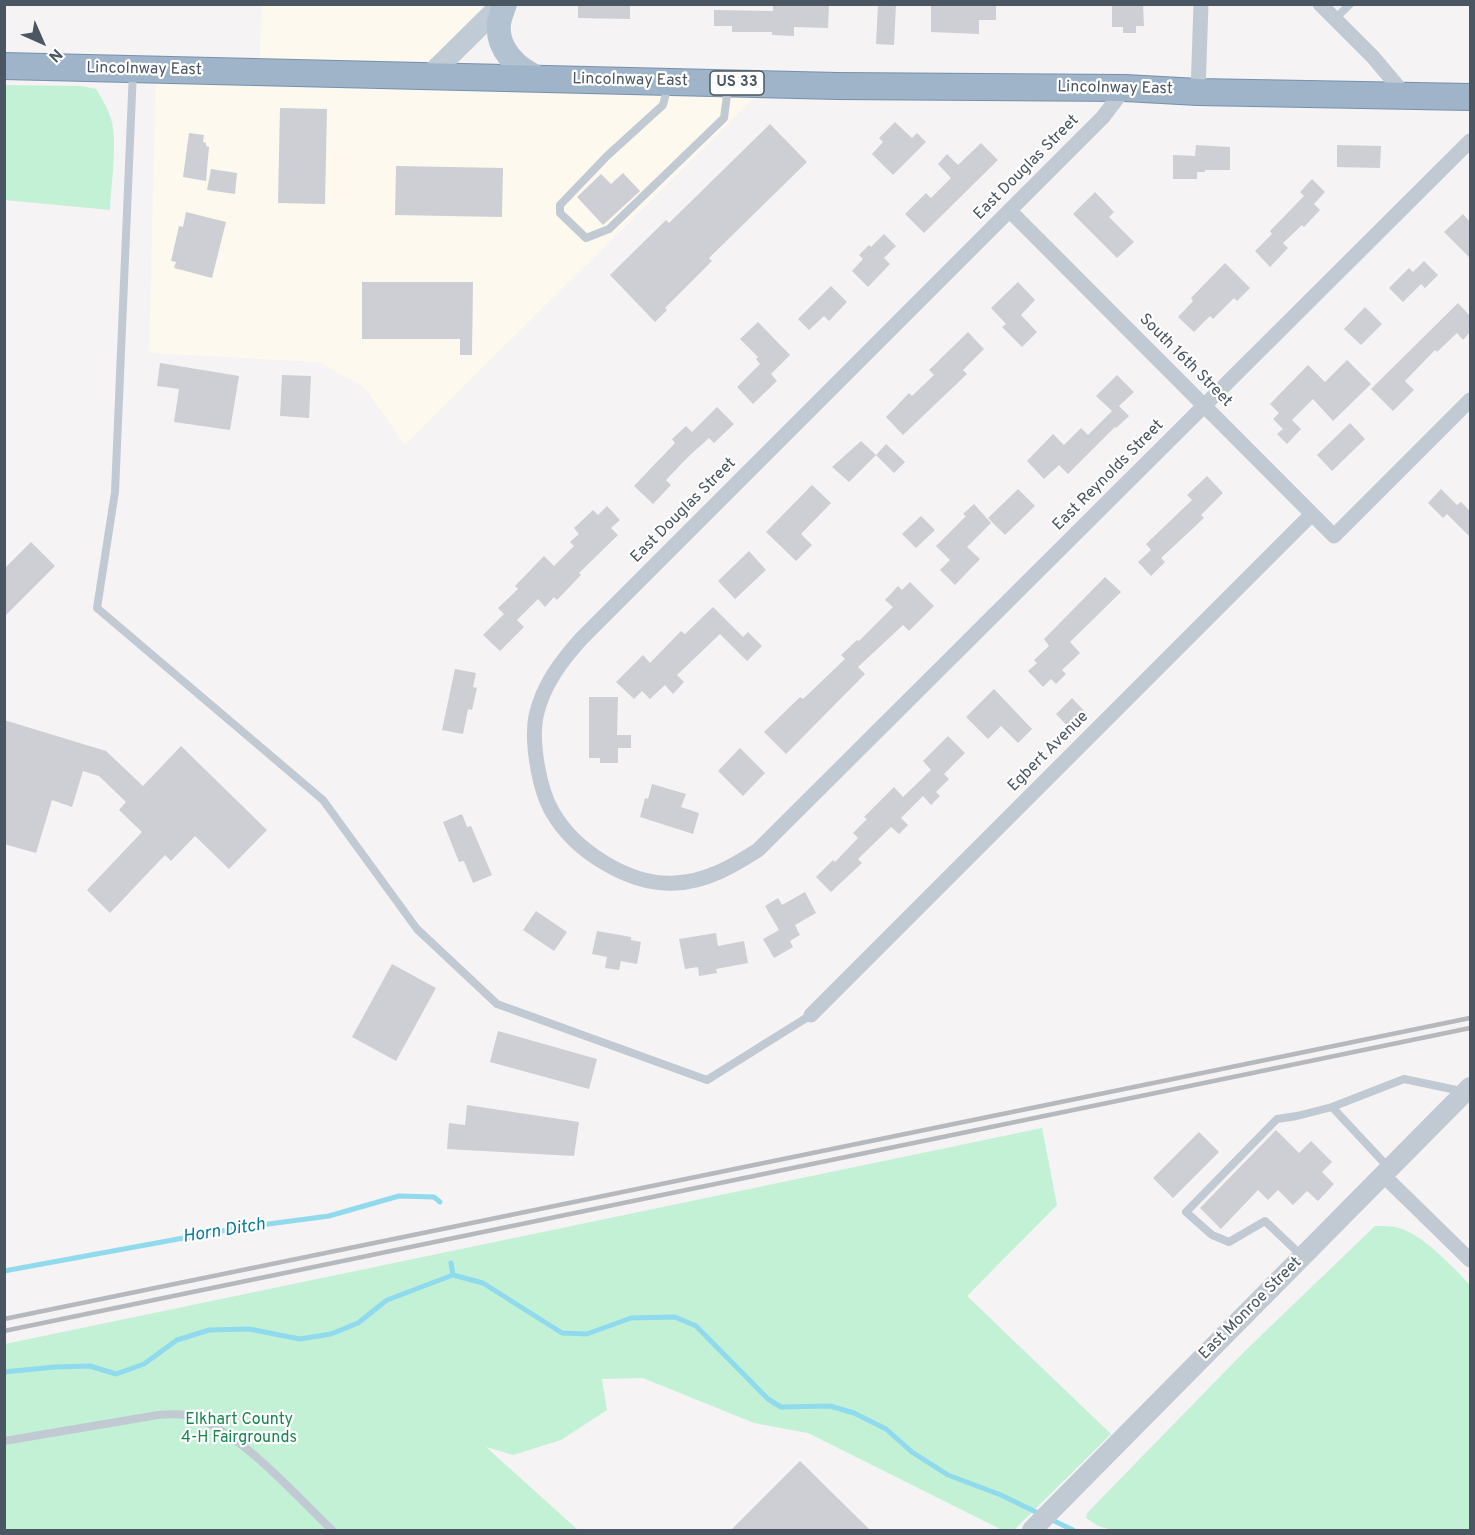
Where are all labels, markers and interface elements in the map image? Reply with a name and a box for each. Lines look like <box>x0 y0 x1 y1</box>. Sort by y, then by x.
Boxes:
north arrow <box>12 12 72 72</box>
text: N <box>44 44 66 66</box>
street label: Lincolnway East <box>86 59 202 81</box>
street label: Lincolnway East <box>572 70 688 92</box>
road number: US 33 <box>710 71 764 95</box>
street label: Lincolnway East <box>1057 78 1173 100</box>
street label: East Douglas Street <box>970 111 1084 225</box>
street label: South 16th Street <box>1134 310 1236 412</box>
street label: East Reynolds Street <box>1050 417 1168 535</box>
street label: East Douglas Street <box>627 454 741 568</box>
street label: Egbert Avenue <box>1005 708 1093 796</box>
water label: Horn Ditch <box>181 1215 267 1249</box>
street label: East Monroe Street <box>1196 1254 1306 1364</box>
park label: Elkhart County 4-H Fairgrounds <box>181 1411 297 1449</box>

